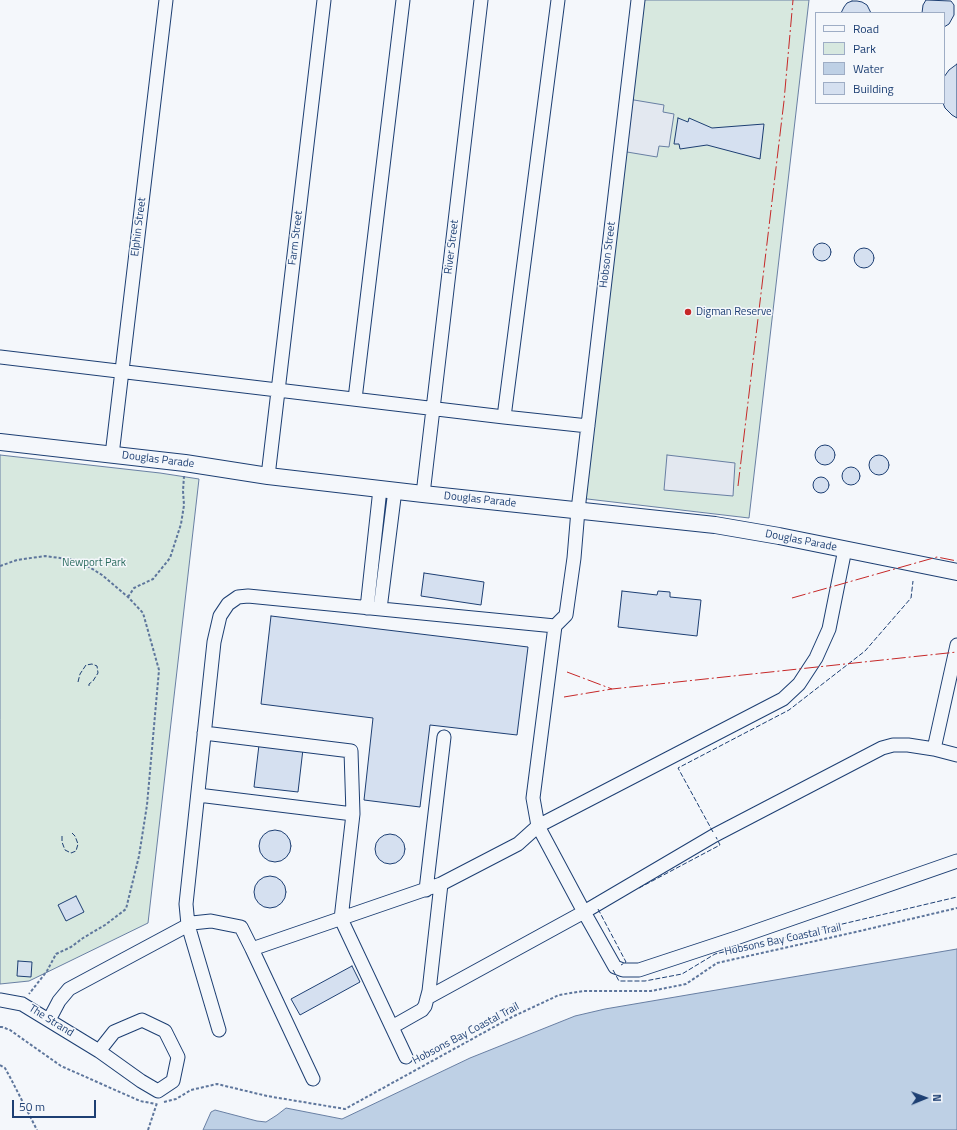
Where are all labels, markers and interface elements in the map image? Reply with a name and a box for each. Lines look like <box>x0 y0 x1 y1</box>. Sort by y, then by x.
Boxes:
legend <box>815 12 945 104</box>
text: Road <box>853 19 879 38</box>
text: Park <box>853 39 876 58</box>
text: Water <box>853 59 884 78</box>
text: Building <box>853 79 894 98</box>
street label: Elphin Street <box>129 197 149 257</box>
street label: Farm Street <box>286 210 306 266</box>
street label: River Street <box>442 219 462 275</box>
street label: Hobson Street <box>597 221 619 289</box>
place label: Digman Reserve <box>696 305 772 319</box>
marker: Digman Reserve <box>683 307 693 317</box>
street label: Douglas Parade <box>121 449 195 471</box>
street label: Douglas Parade <box>443 490 517 510</box>
street label: Douglas Parade <box>764 528 838 554</box>
park label: Newport Park <box>62 556 126 570</box>
street label: Hobsons Bay Coastal Trail <box>723 921 843 959</box>
street label: Hobsons Bay Coastal Trail <box>410 1000 522 1068</box>
street label: The Strand <box>26 1002 76 1040</box>
north arrow <box>905 1078 945 1118</box>
scale bar <box>14 1092 98 1118</box>
text: N <box>929 1094 945 1102</box>
text: 50 m <box>19 1097 45 1116</box>

